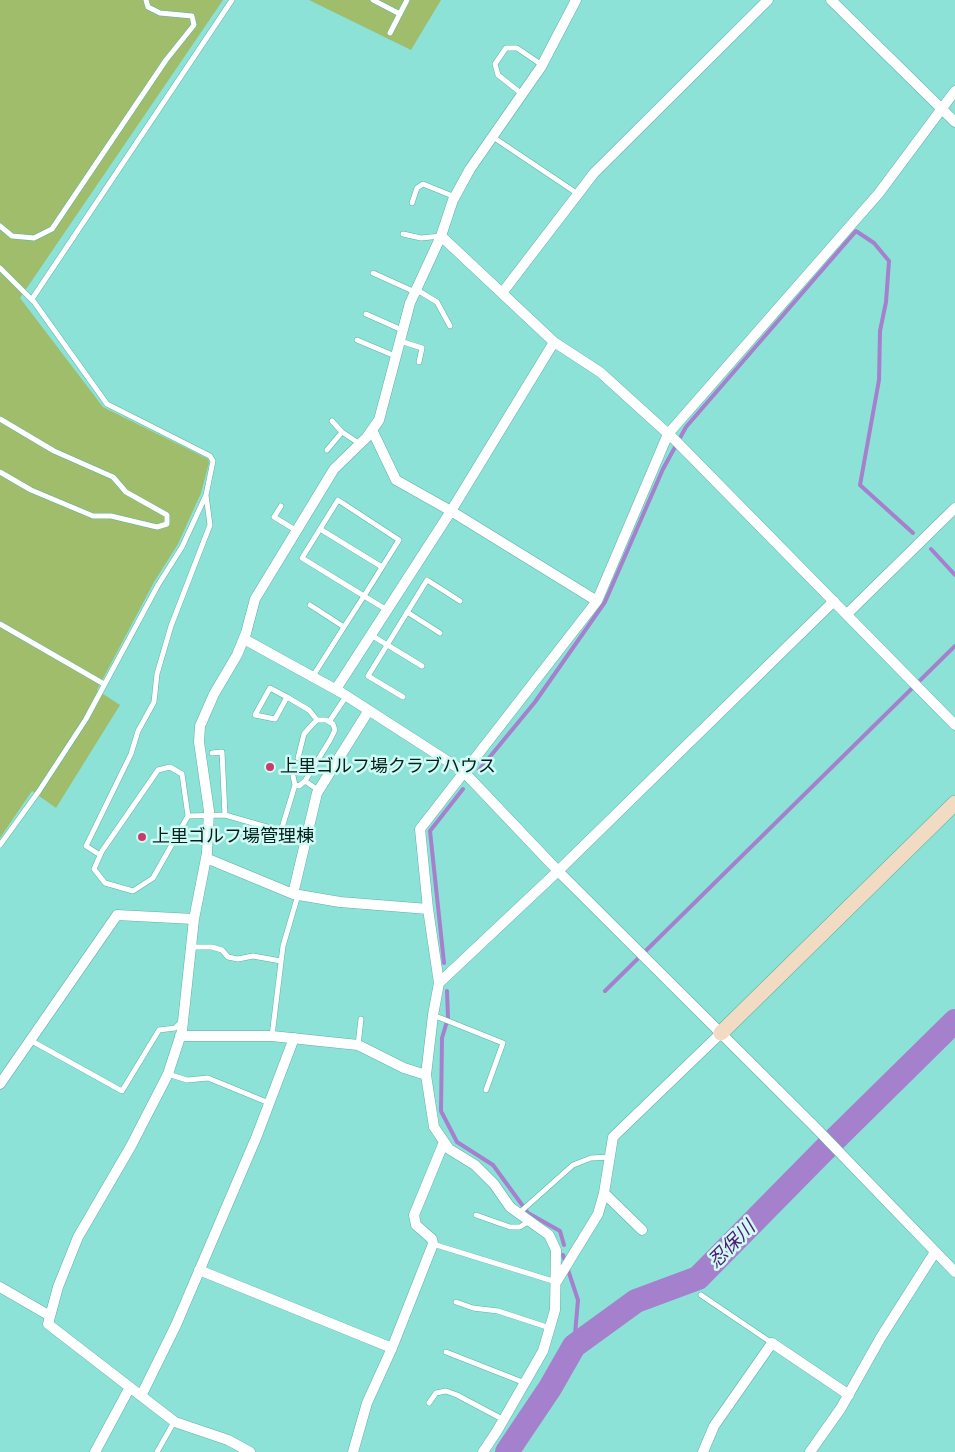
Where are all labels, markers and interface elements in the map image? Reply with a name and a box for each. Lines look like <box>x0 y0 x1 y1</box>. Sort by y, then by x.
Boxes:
place label: 上里ゴルフ場クラブハウス <box>280 756 496 778</box>
marker: 上里ゴルフ場クラブハウス <box>264 761 276 773</box>
place label: 上里ゴルフ場管理棟 <box>152 826 314 848</box>
marker: 上里ゴルフ場管理棟 <box>136 831 148 843</box>
water label: 忍保川 <box>704 1217 760 1273</box>

